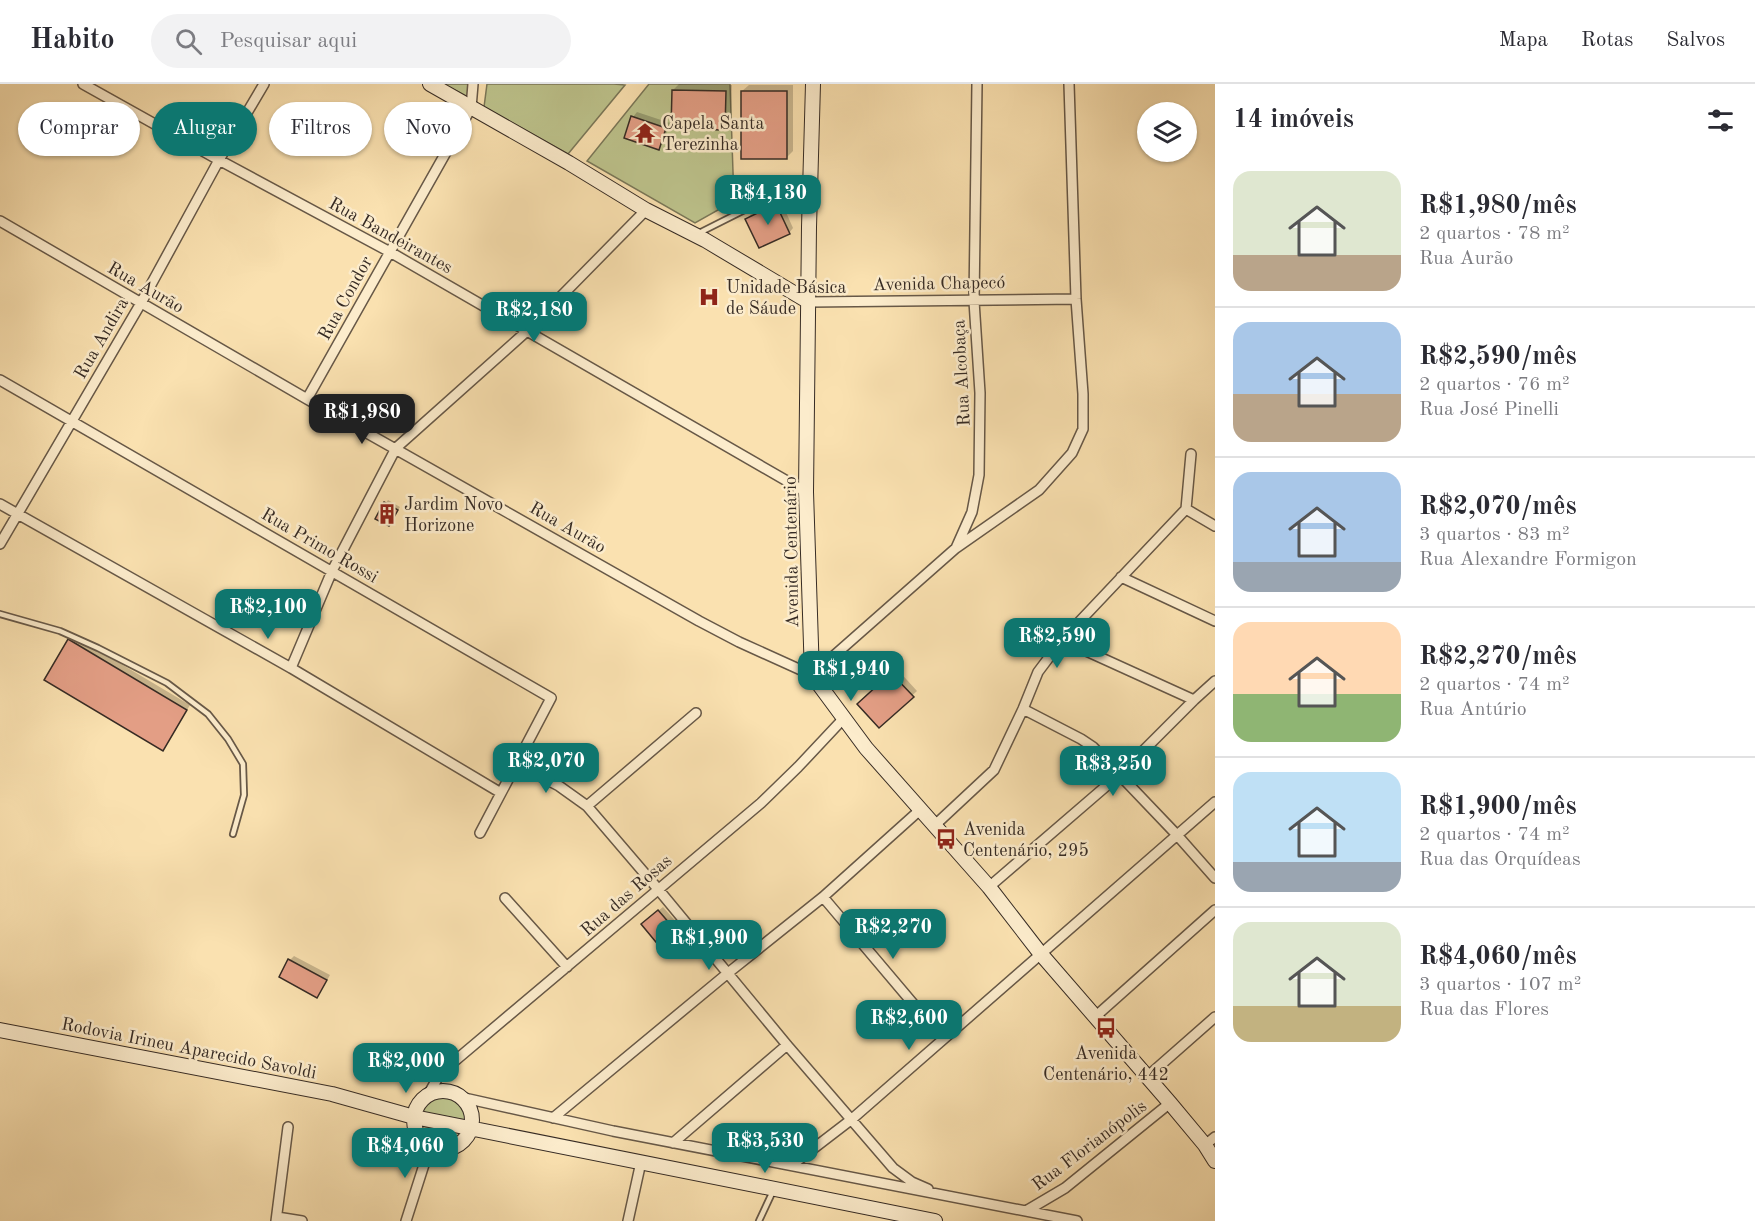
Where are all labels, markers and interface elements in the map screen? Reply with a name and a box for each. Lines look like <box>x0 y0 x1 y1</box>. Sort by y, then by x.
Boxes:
search box <box>151 14 571 68</box>
icon: search <box>172 25 205 58</box>
text: Habito <box>30 27 115 55</box>
text: Pesquisar aqui <box>220 30 357 52</box>
text: Mapa <box>1499 30 1548 51</box>
text: Rotas <box>1581 30 1633 51</box>
text: Salvos <box>1666 30 1725 51</box>
chip: Comprar <box>18 102 140 156</box>
chip: Alugar <box>152 102 257 156</box>
chip: Filtros <box>269 102 372 156</box>
chip: Novo <box>384 102 472 156</box>
map controls <box>1137 102 1197 162</box>
button: layers <box>1137 102 1197 162</box>
icon: filters <box>1704 104 1737 137</box>
text: 14 imóveis <box>1233 107 1354 133</box>
place label: Capela Santa Terezinha <box>662 115 764 154</box>
temple icon: Capela Santa Terezinha <box>633 121 657 145</box>
pin: R$4,130 <box>713 175 823 226</box>
text: R$4,130 <box>729 184 807 204</box>
text: R$1,980/mês <box>1419 193 1577 219</box>
street label: Rua Bandeirantes <box>326 194 456 277</box>
icon: home <box>1281 195 1353 267</box>
text: 2 quartos · 78 m² <box>1419 224 1570 244</box>
text: Rua Aurão <box>1419 249 1513 269</box>
street label: Rua Condor <box>315 253 377 343</box>
street label: Rua Aurão <box>104 259 187 317</box>
street label: Avenida Chapecó <box>873 274 1006 294</box>
place label: Unidade Básica de Sáude <box>726 279 846 318</box>
hospital icon: Unidade Básica de Sáude <box>697 285 721 309</box>
pin: R$2,180 <box>479 292 589 343</box>
street label: Rua Andira <box>71 295 132 382</box>
text: R$2,180 <box>495 301 573 321</box>
street label: Rua Alcobaça <box>950 319 974 427</box>
text: R$2,590/mês <box>1419 344 1577 370</box>
icon: home <box>1281 346 1353 418</box>
text: 2 quartos · 76 m² <box>1419 375 1570 395</box>
pin: R$1,980 <box>307 394 417 445</box>
text: Rua José Pinelli <box>1419 400 1559 420</box>
text: R$1,980 <box>323 403 401 423</box>
street label: Avenida Centenário <box>782 476 802 628</box>
text: R$2,070/mês <box>1419 494 1577 520</box>
place label: Jardim Novo Horizone <box>404 496 503 535</box>
icon: home <box>1281 496 1353 568</box>
street label: Rua Aurão <box>526 499 609 557</box>
building icon: Jardim Novo Horizone <box>375 502 399 526</box>
street label: Rua Primo Rossi <box>258 505 381 587</box>
text: 3 quartos · 83 m² <box>1419 525 1570 545</box>
text: Rua Alexandre Formigon <box>1419 550 1637 570</box>
pin: R$2,100 <box>213 589 323 640</box>
text: R$2,100 <box>229 598 307 618</box>
pin: R$2,590 <box>1002 618 1112 669</box>
text: R$2,590 <box>1018 627 1096 647</box>
text: R$2,270/mês <box>1419 644 1577 670</box>
icon: home <box>1281 646 1353 718</box>
pin: R$1,940 <box>796 651 906 702</box>
text: R$1,940 <box>812 660 890 680</box>
text: 2 quartos · 74 m² <box>1419 675 1570 695</box>
text: Rua Antúrio <box>1419 700 1527 720</box>
pin: R$2,070 <box>491 743 601 794</box>
pin: R$3,250 <box>1058 746 1168 797</box>
text: R$2,070 <box>507 752 585 772</box>
text: R$3,250 <box>1074 755 1152 775</box>
text: R$1,900/mês <box>1419 794 1577 820</box>
icon: home <box>1281 796 1353 868</box>
place label: Avenida Centenário, 295 <box>963 821 1089 860</box>
text: 2 quartos · 74 m² <box>1419 825 1570 845</box>
bus stop icon: Avenida Centenário, 295 <box>934 827 958 851</box>
text: Rua das Orquídeas <box>1419 850 1581 870</box>
street label: Rua das Rosas <box>578 851 676 940</box>
pin: R$2,270 <box>838 909 948 960</box>
text: R$2,270 <box>854 918 932 938</box>
pin: R$1,900 <box>654 920 764 971</box>
text: R$1,900 <box>670 929 748 949</box>
text: R$4,060/mês <box>1419 944 1577 970</box>
icon: home <box>1281 946 1353 1018</box>
text: 3 quartos · 107 m² <box>1419 975 1581 995</box>
pin: R$2,600 <box>854 1000 964 1051</box>
text: Rua das Flores <box>1419 1000 1549 1020</box>
text: R$2,600 <box>870 1009 948 1029</box>
street label: Rodovia Irineu Aparecido Savoldi <box>60 1015 318 1083</box>
bus stop icon: Avenida Centenário, 442 <box>1094 1016 1118 1040</box>
pin: R$2,000 <box>351 1043 461 1094</box>
place label: Avenida Centenário, 442 <box>1043 1045 1169 1084</box>
text: R$2,000 <box>367 1052 445 1072</box>
street label: Rua Florianópolis <box>1029 1097 1150 1194</box>
pin: R$3,530 <box>710 1123 820 1174</box>
pin: R$4,060 <box>350 1128 460 1179</box>
text: R$3,530 <box>726 1132 804 1152</box>
text: R$4,060 <box>366 1137 444 1157</box>

